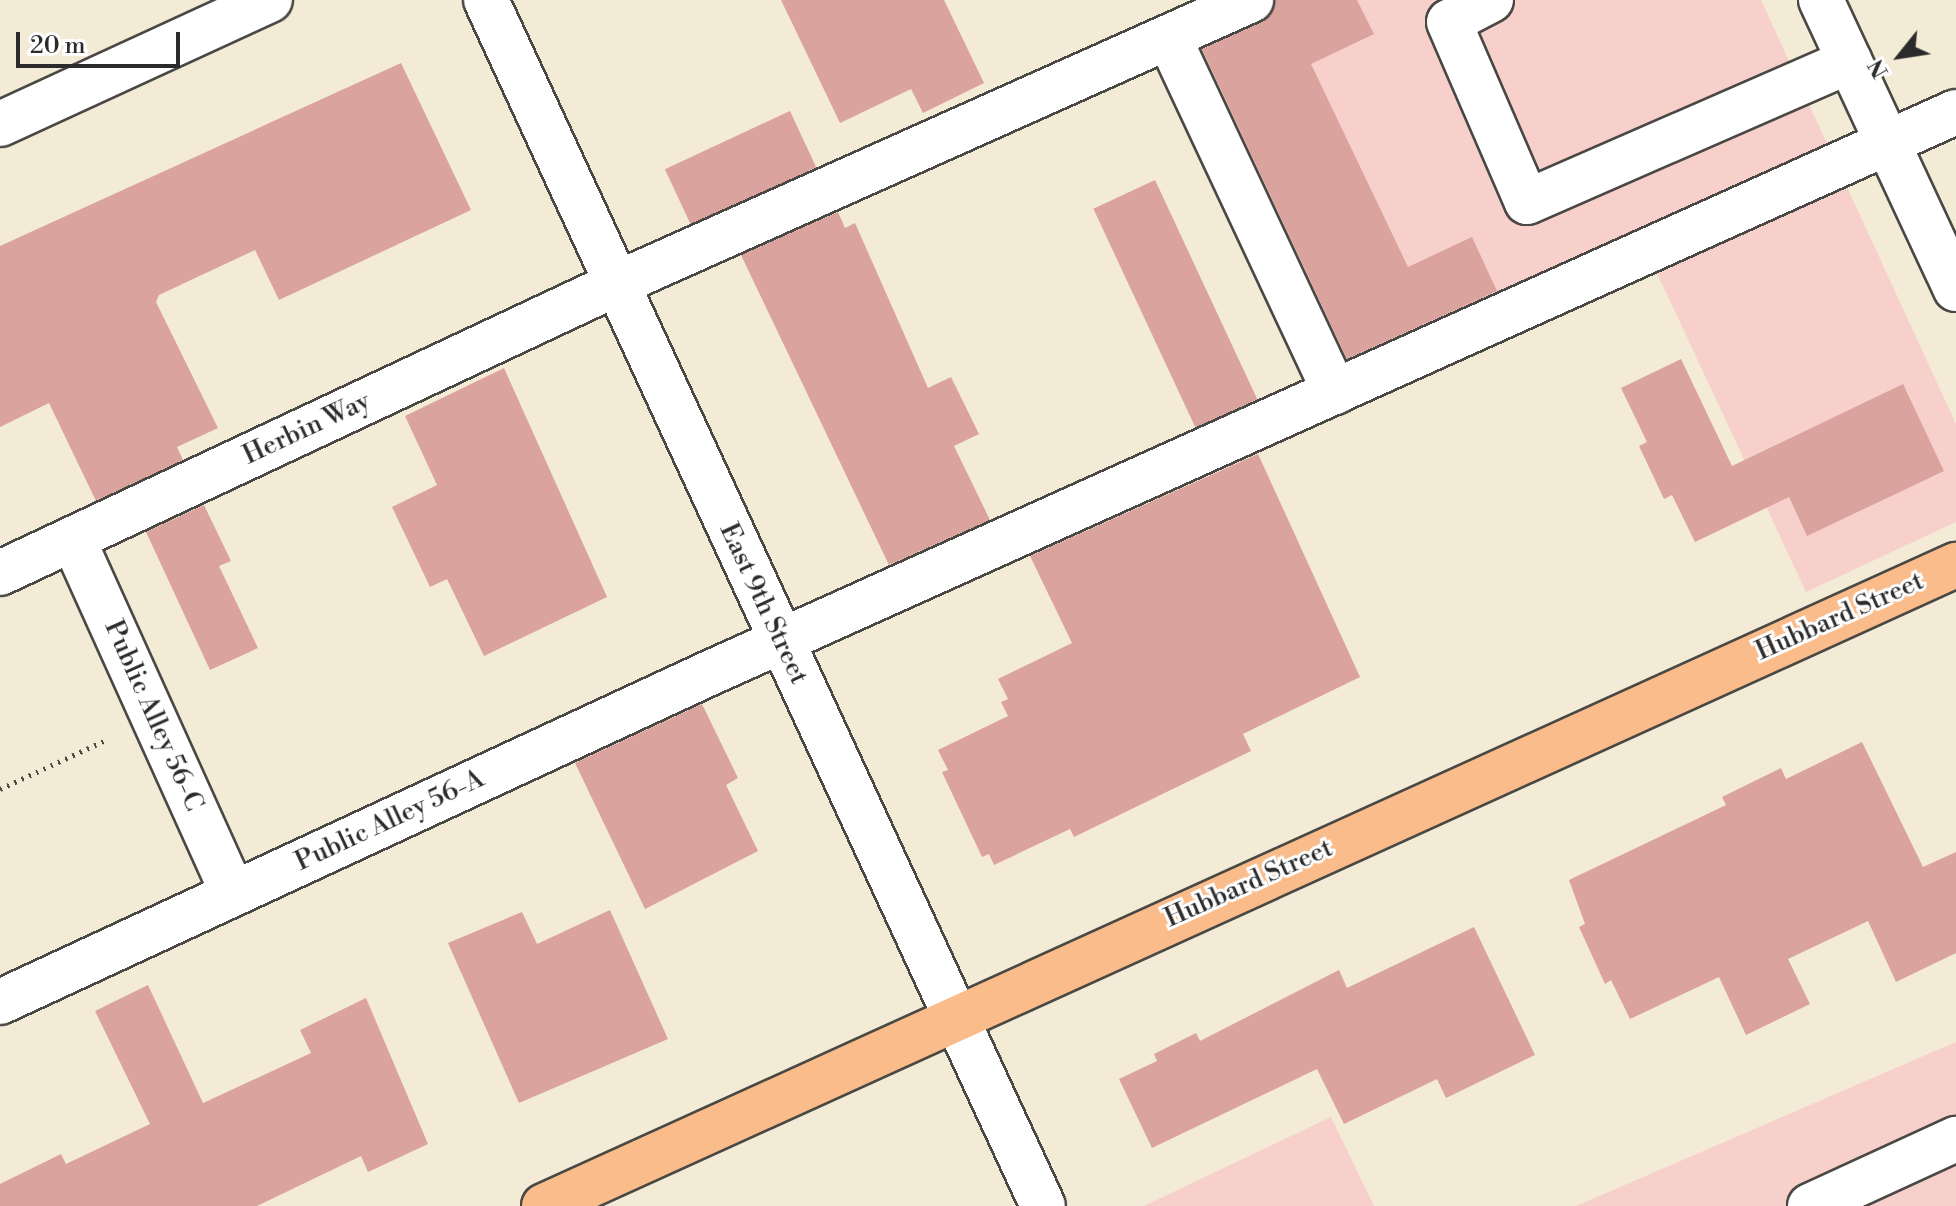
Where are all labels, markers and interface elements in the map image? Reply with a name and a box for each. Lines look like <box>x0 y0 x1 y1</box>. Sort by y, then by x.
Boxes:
scale bar <box>20 16 184 66</box>
north arrow <box>1860 16 1940 96</box>
text: 20 m <box>30 31 86 61</box>
text: N <box>1863 54 1895 83</box>
street label: Herbin Way <box>238 386 376 472</box>
street label: East 9th Street <box>712 519 814 689</box>
street label: Hubbard Street <box>1751 566 1929 668</box>
street label: Public Alley 56-C <box>97 616 209 816</box>
street label: Public Alley 56-A <box>291 764 489 878</box>
street label: Hubbard Street <box>1160 833 1338 935</box>

